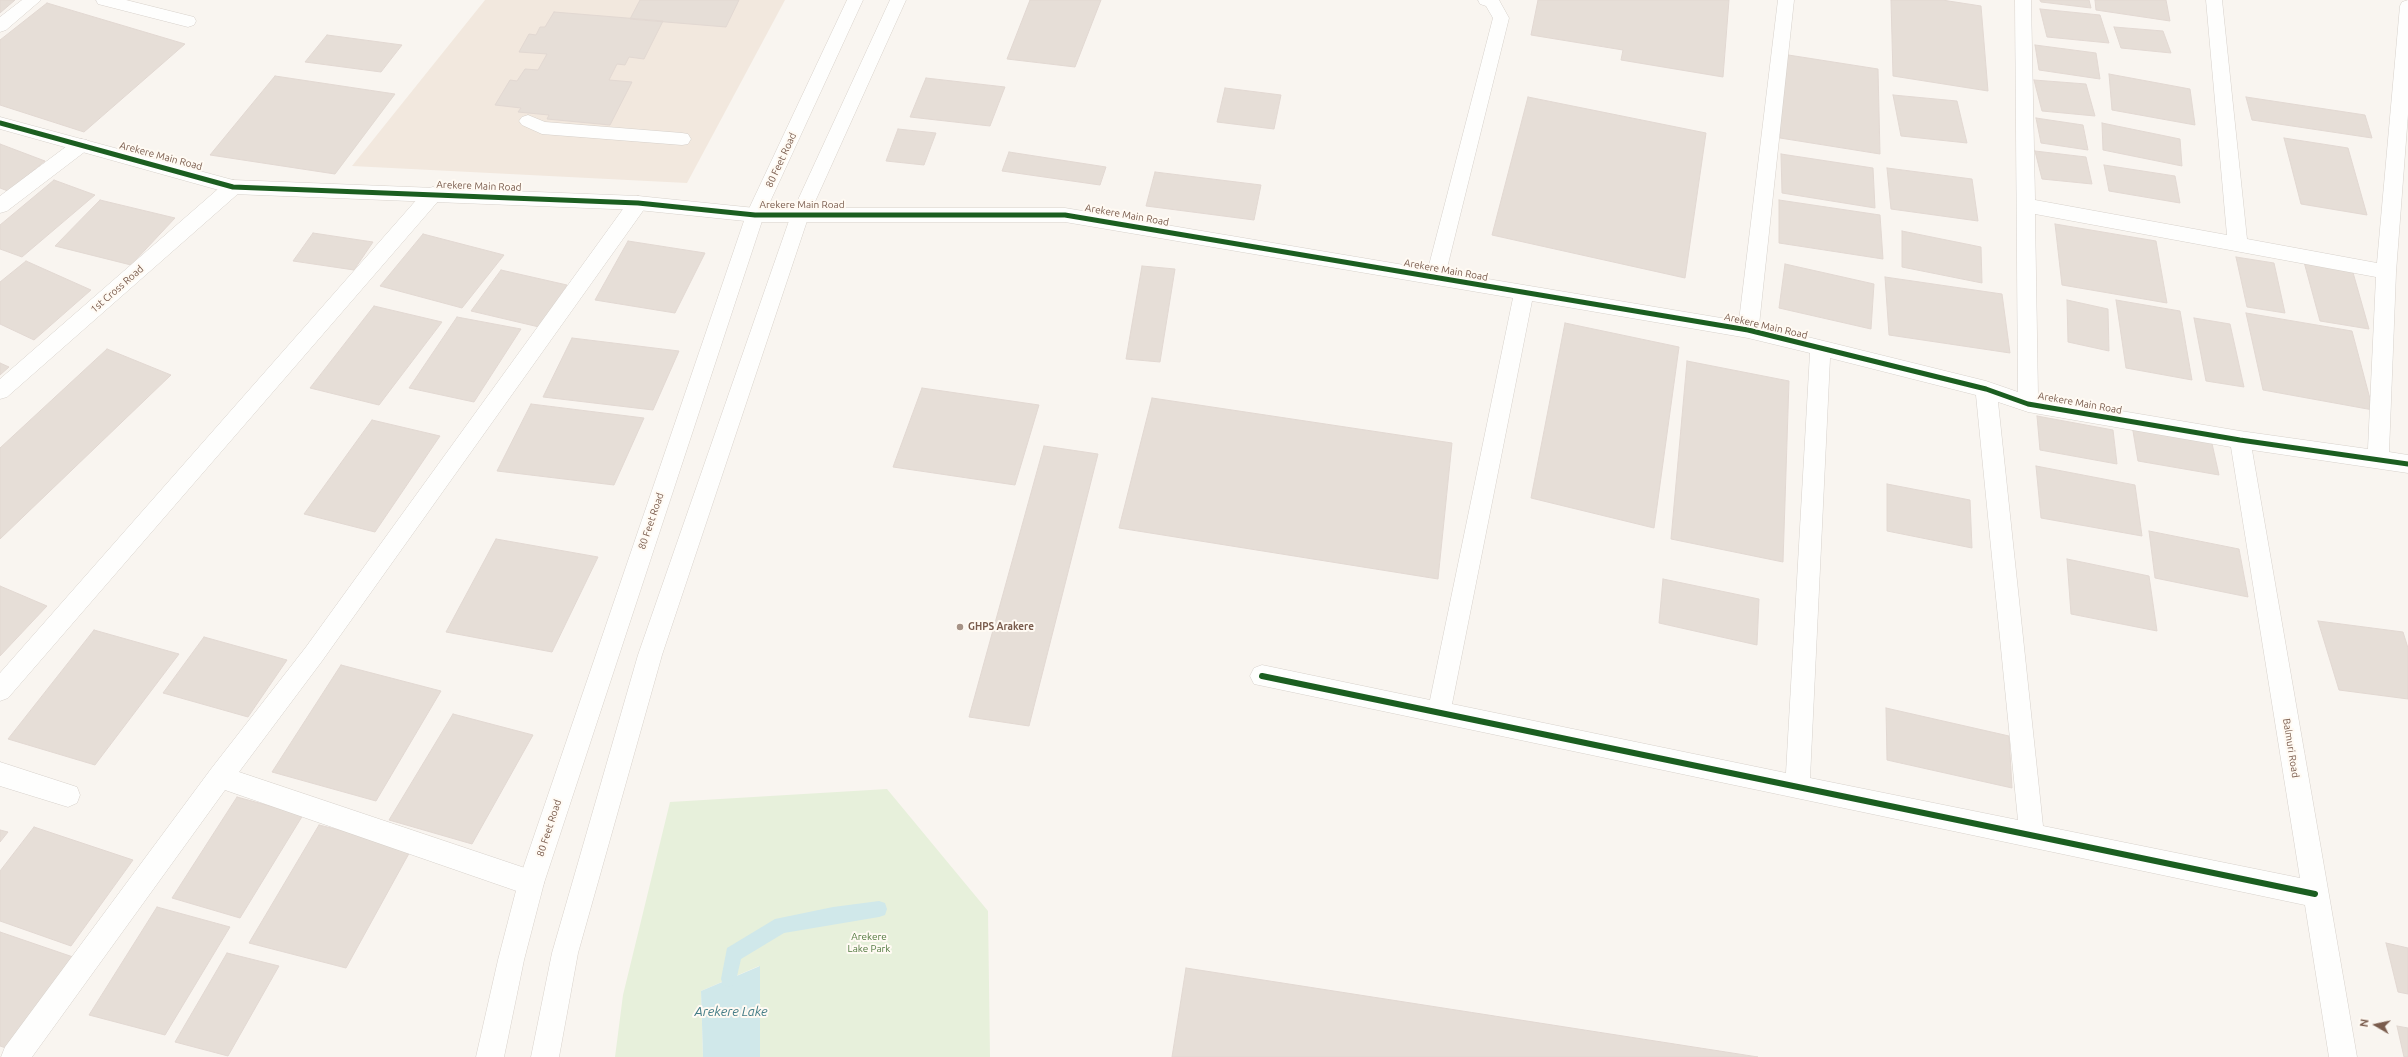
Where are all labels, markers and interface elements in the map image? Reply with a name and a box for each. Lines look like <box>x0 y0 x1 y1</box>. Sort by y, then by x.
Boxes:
street label: 80 Feet Road <box>763 131 799 189</box>
street label: Arekere Main Road <box>118 139 204 173</box>
street label: Arekere Main Road <box>436 179 522 193</box>
street label: Arekere Main Road <box>759 199 845 211</box>
street label: Arekere Main Road <box>1084 202 1170 228</box>
street label: Arekere Main Road <box>1403 257 1489 283</box>
street label: 1st Cross Road <box>88 263 146 315</box>
street label: Arekere Main Road <box>1723 311 1809 341</box>
street label: Arekere Main Road <box>2037 390 2123 416</box>
street label: 80 Feet Road <box>636 491 666 551</box>
place label: GHPS Arakere <box>968 621 1034 633</box>
marker: GHPS Arakere <box>955 622 965 632</box>
street label: Balmuri Road <box>2280 717 2302 779</box>
street label: 80 Feet Road <box>534 798 564 858</box>
park label: Arekere Lake Park <box>848 931 890 954</box>
water label: Arekere Lake <box>694 1004 768 1020</box>
north arrow <box>2356 1005 2396 1045</box>
text: N <box>2358 1018 2371 1028</box>

